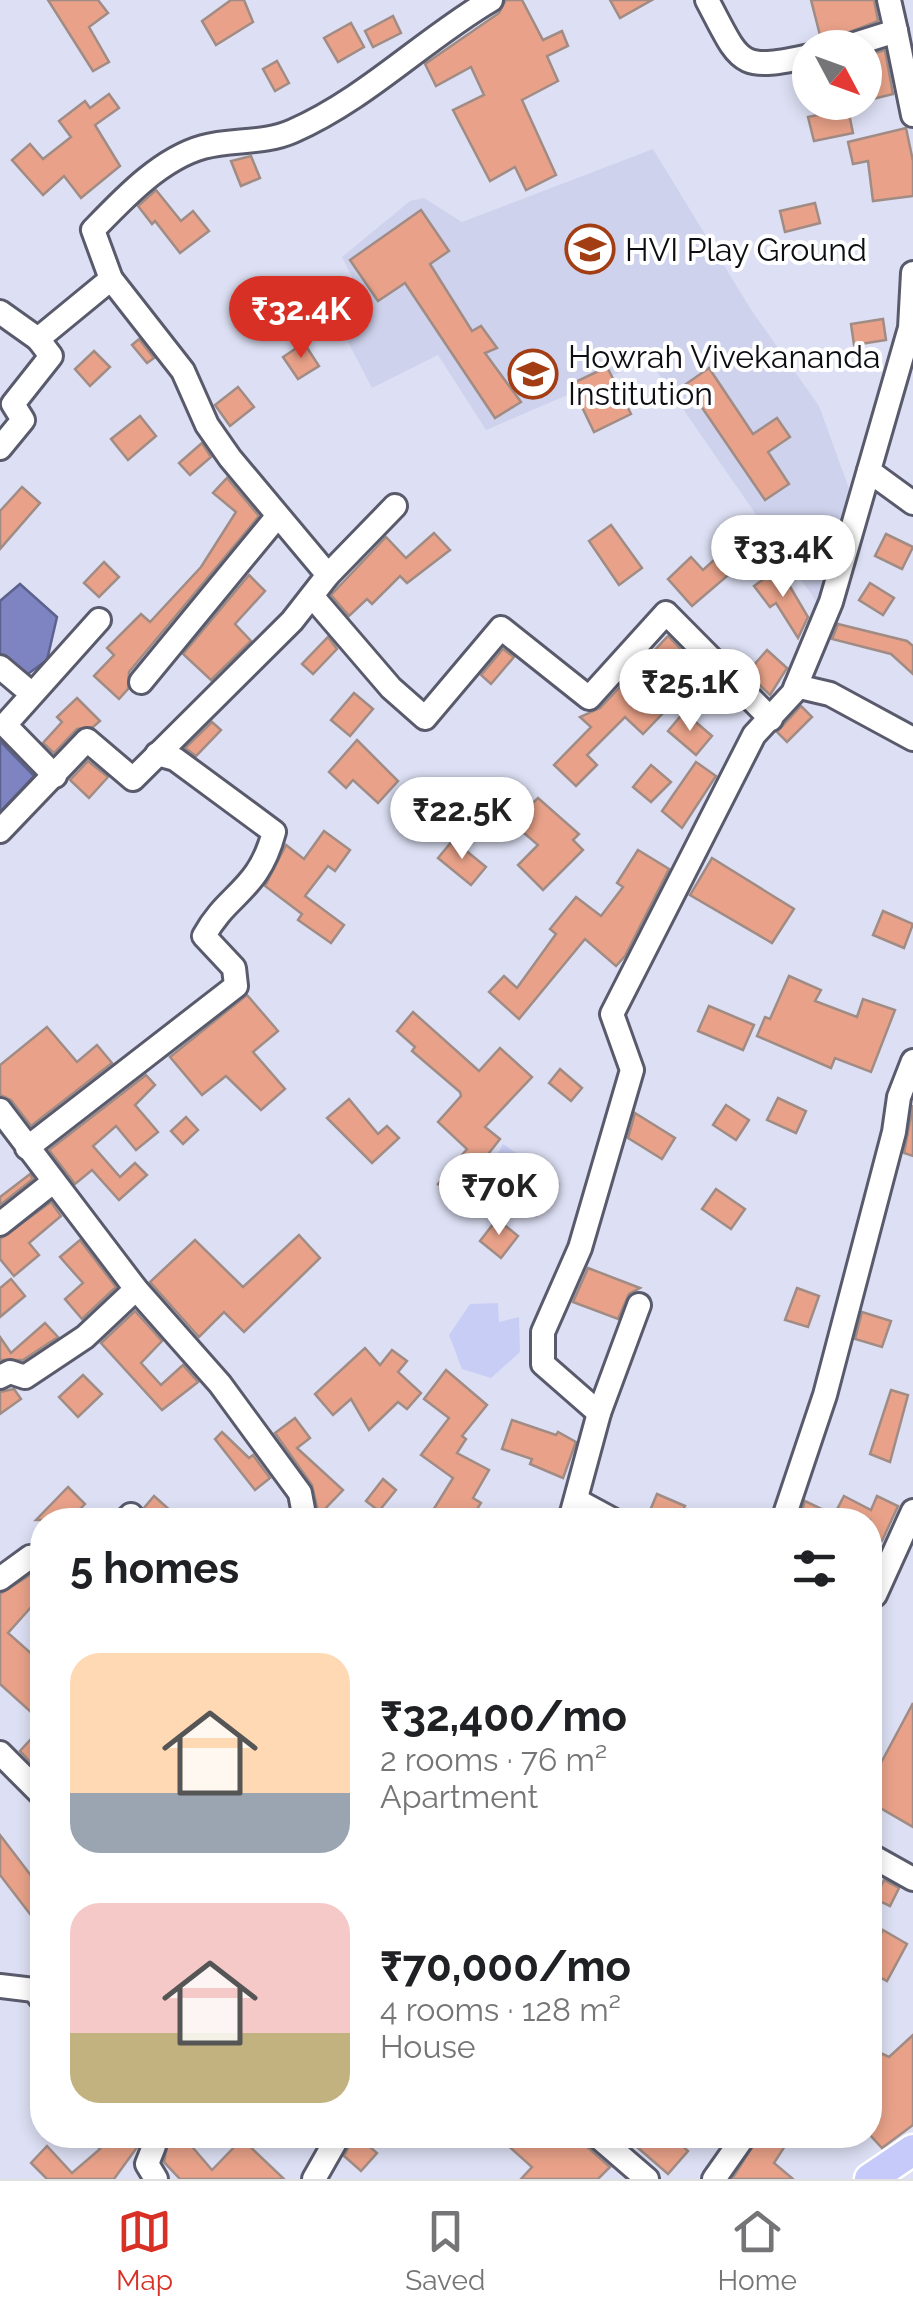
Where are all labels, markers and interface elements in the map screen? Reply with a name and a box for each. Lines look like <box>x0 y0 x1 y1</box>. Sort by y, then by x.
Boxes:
north arrow <box>792 30 882 120</box>
map controls <box>792 30 882 120</box>
school or university icon: HVI Play Ground <box>564 223 616 275</box>
place label: HVI Play Ground <box>625 231 867 268</box>
pin: ₹32.4K <box>220 276 382 361</box>
text: ₹32.4K <box>251 290 351 327</box>
place label: Howrah Vivekananda Institution <box>568 338 881 412</box>
school or university icon: Howrah Vivekananda Institution <box>507 348 559 400</box>
pin: ₹33.4K <box>702 515 864 600</box>
text: ₹33.4K <box>733 529 833 566</box>
pin: ₹25.1K <box>609 649 771 734</box>
text: ₹25.1K <box>641 663 739 700</box>
pin: ₹22.5K <box>381 777 543 862</box>
text: ₹22.5K <box>412 791 512 828</box>
pin: ₹70K <box>440 1153 558 1238</box>
text: ₹70K <box>461 1167 537 1204</box>
icon: filters <box>787 1541 842 1596</box>
text: 5 homes <box>70 1544 239 1593</box>
text: ₹32,400/mo <box>380 1692 627 1741</box>
icon: home <box>150 1693 270 1813</box>
text: 2 rooms · 76 m² <box>380 1741 607 1778</box>
text: Apartment <box>380 1778 538 1815</box>
text: ₹70,000/mo <box>380 1942 631 1991</box>
icon: home <box>150 1943 270 2063</box>
text: 4 rooms · 128 m² <box>380 1991 621 2028</box>
text: House <box>380 2028 476 2065</box>
tab: Map <box>116 2204 173 2297</box>
tab: Saved <box>405 2204 485 2297</box>
tab: Home <box>718 2204 797 2297</box>

